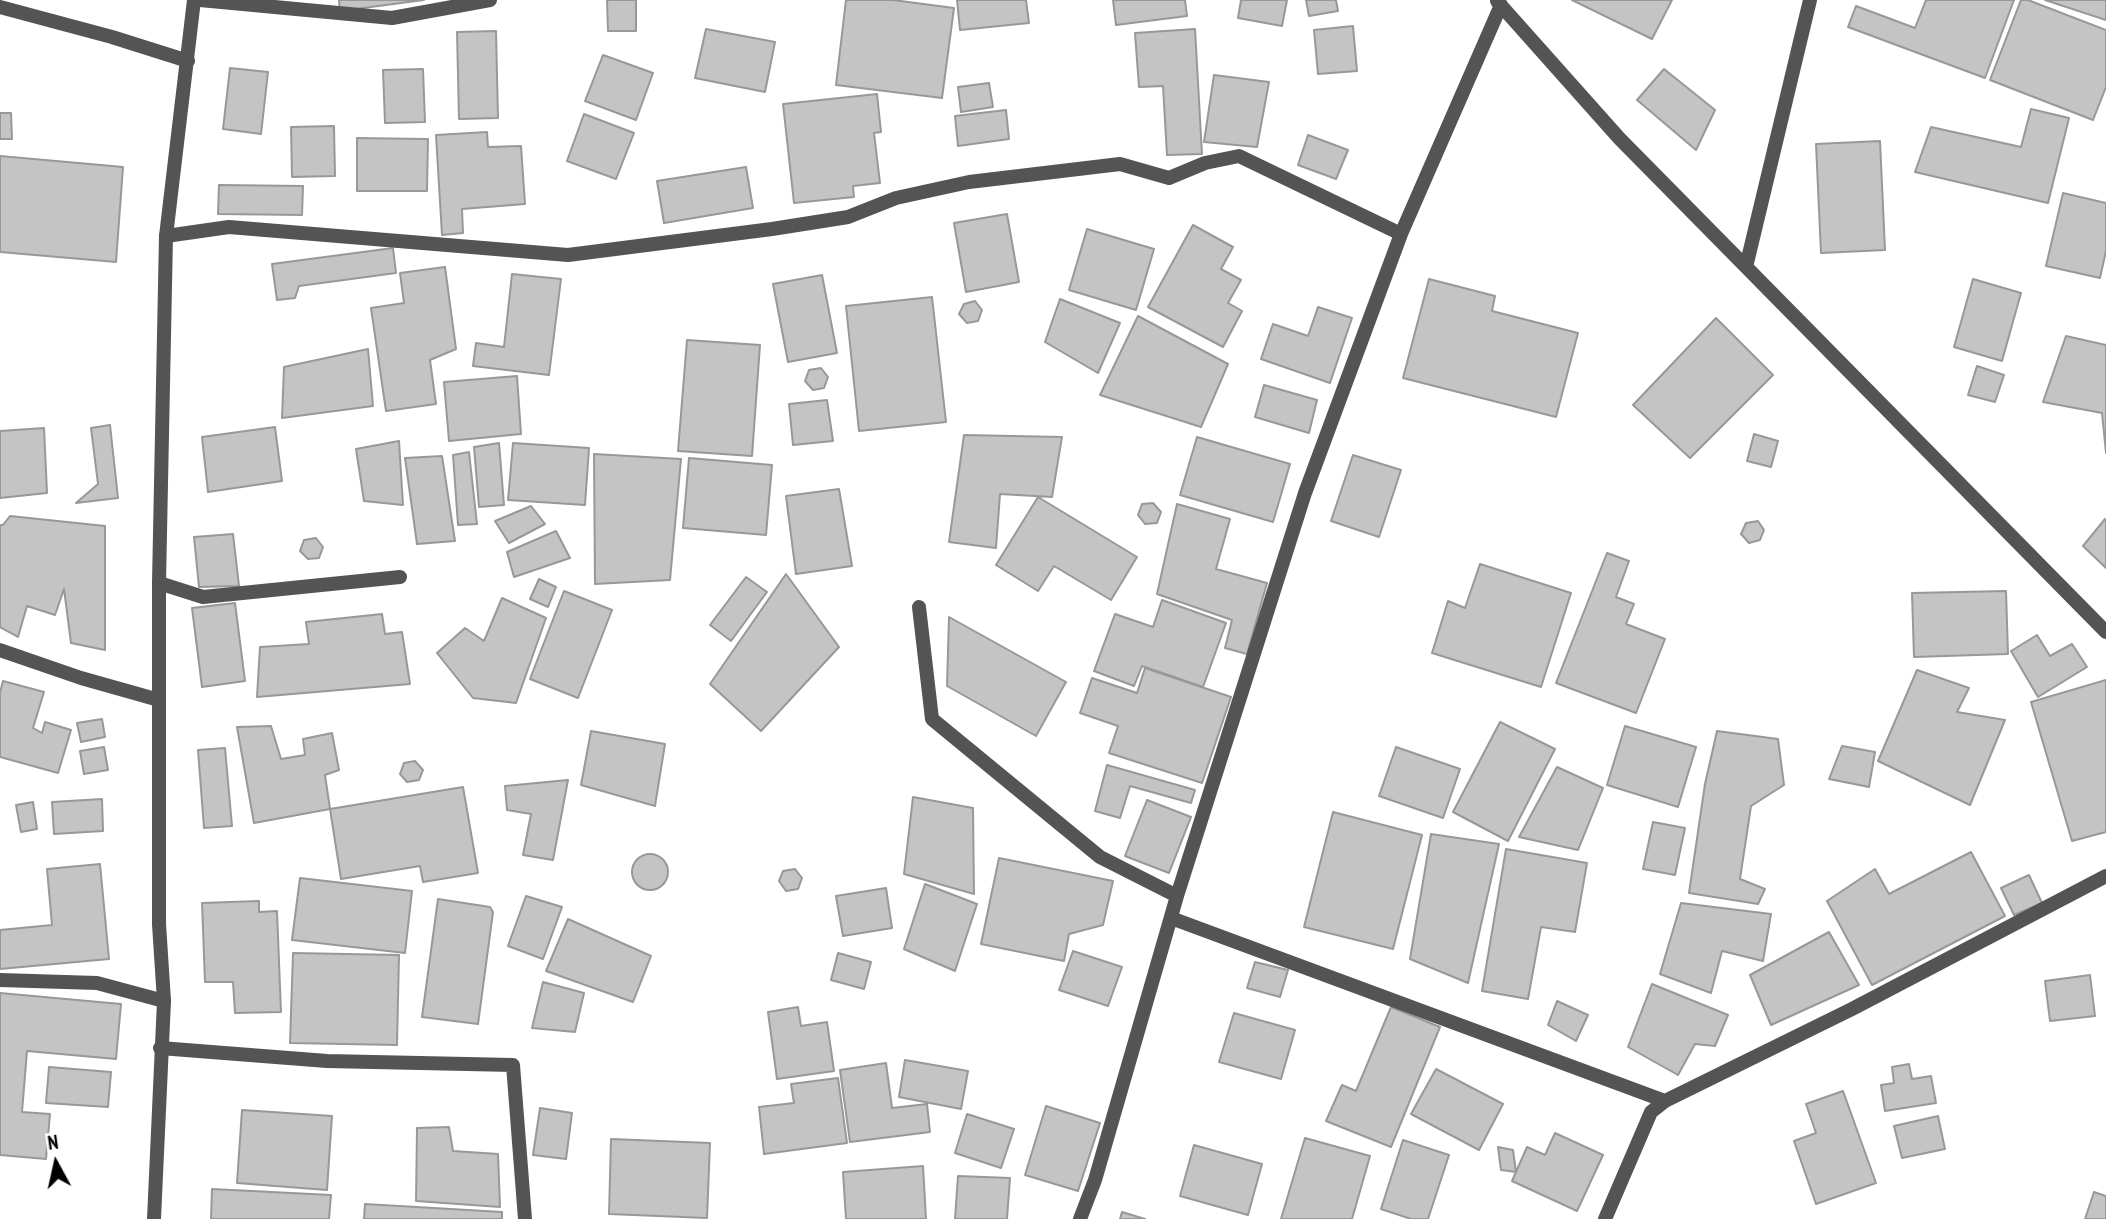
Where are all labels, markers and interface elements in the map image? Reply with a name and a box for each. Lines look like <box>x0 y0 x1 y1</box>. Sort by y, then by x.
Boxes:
north arrow <box>21 1128 91 1198</box>
text: N <box>46 1130 60 1155</box>

